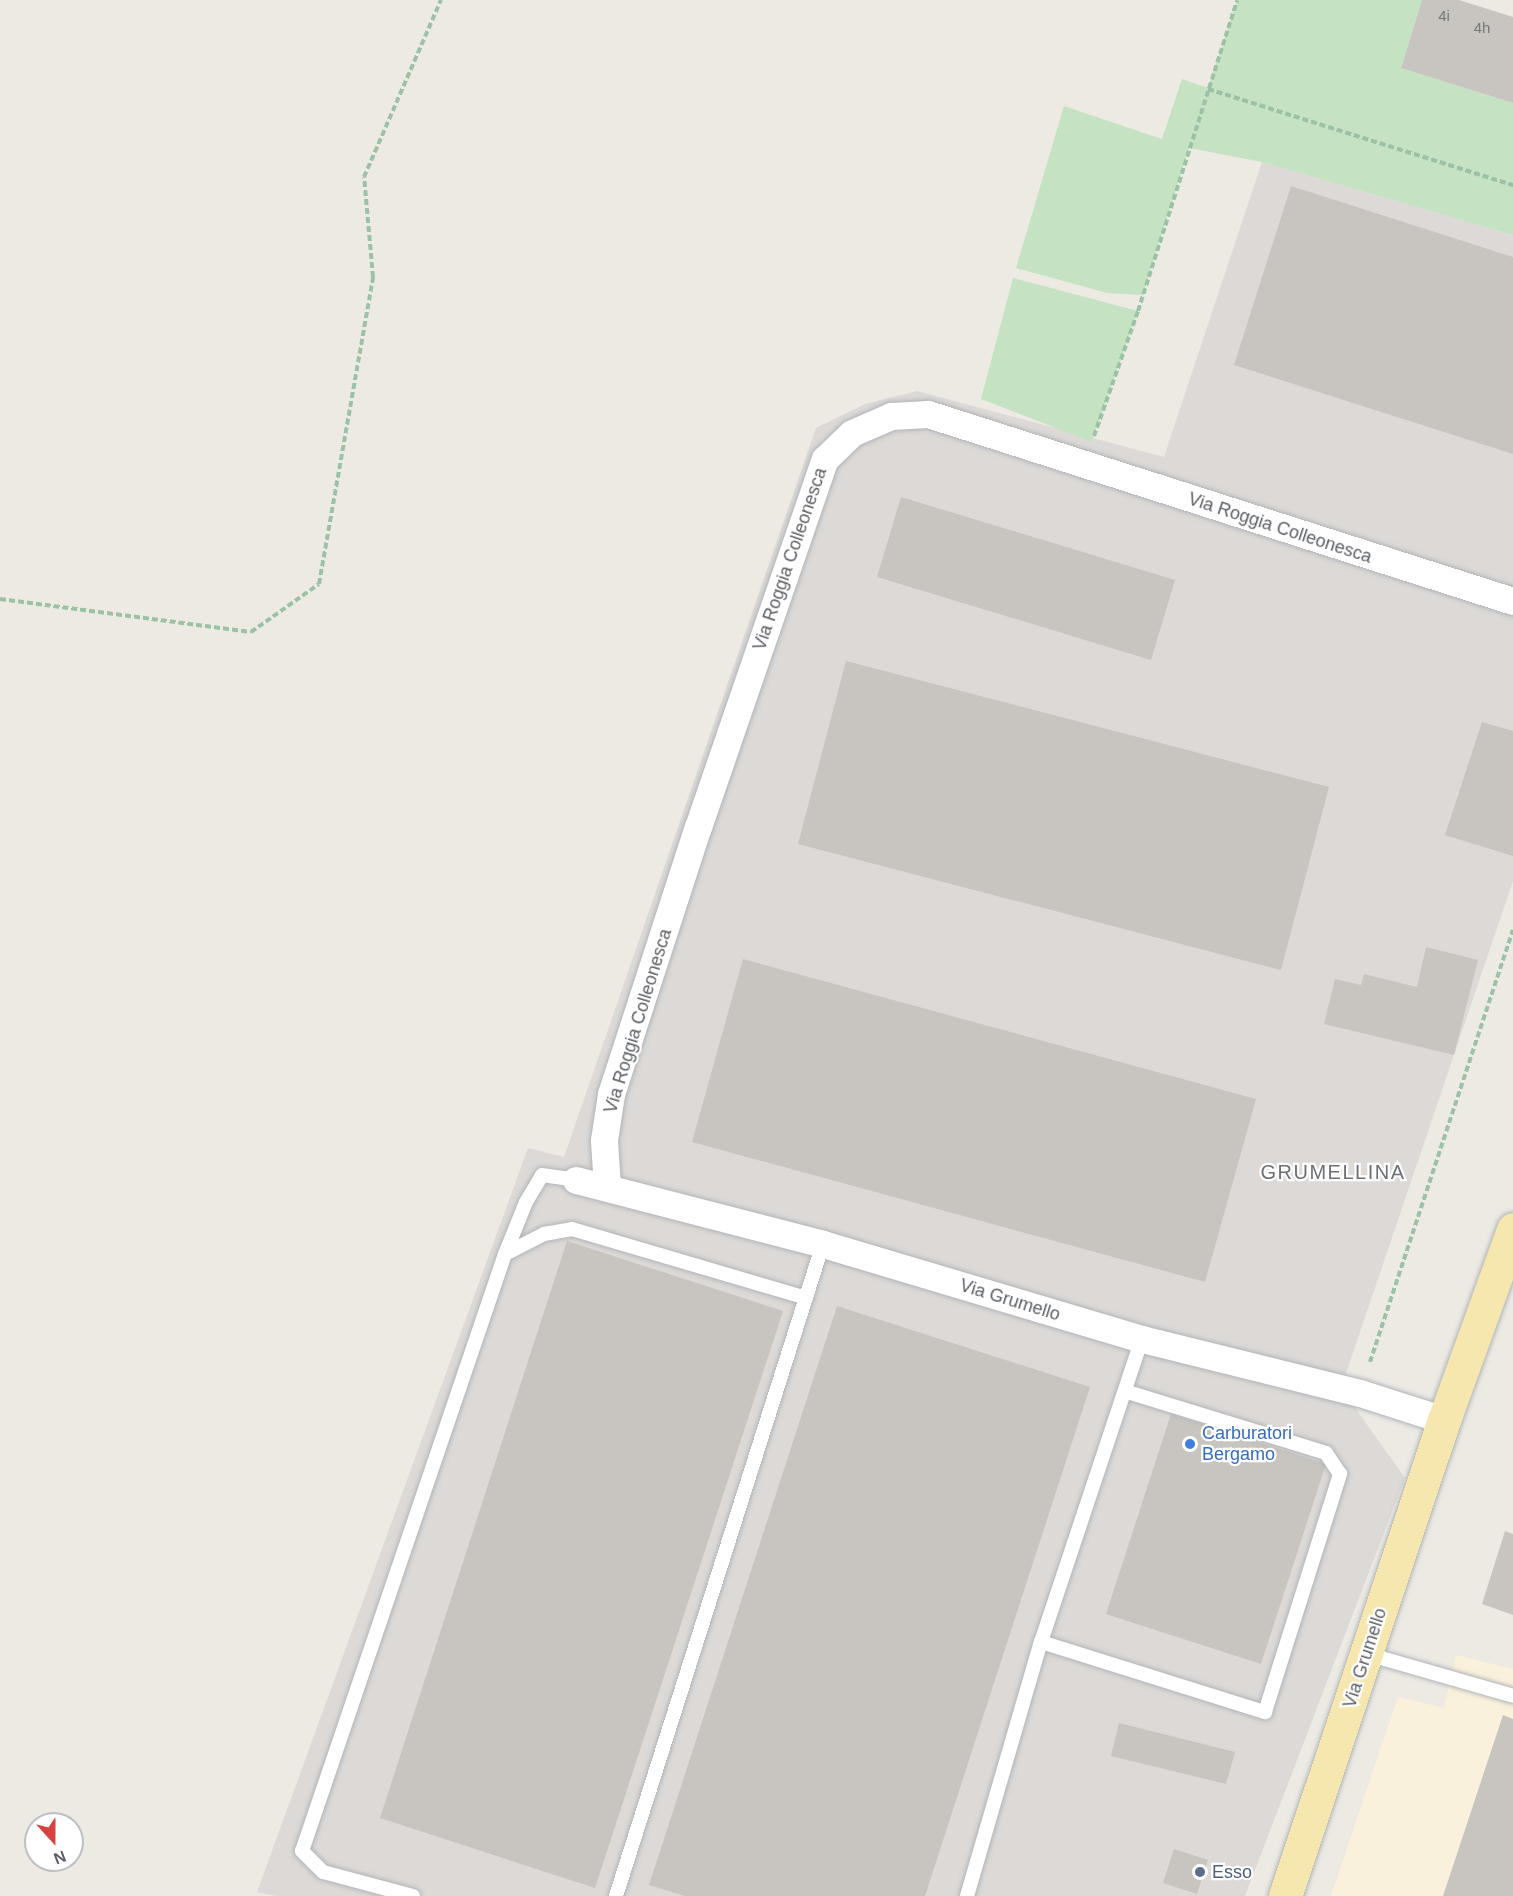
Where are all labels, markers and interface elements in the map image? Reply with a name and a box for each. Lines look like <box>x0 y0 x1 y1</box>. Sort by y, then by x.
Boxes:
house number: 4i <box>1438 7 1450 25</box>
house number: 4h <box>1474 19 1490 37</box>
street label: Via Roggia Colleonesca <box>749 465 831 653</box>
street label: Via Roggia Colleonesca <box>1185 488 1375 568</box>
street label: Via Roggia Colleonesca <box>600 926 676 1116</box>
district label: GRUMELLINA <box>1260 1160 1406 1184</box>
street label: Via Grumello <box>957 1275 1063 1325</box>
place label: Carburatori Bergamo <box>1202 1423 1292 1466</box>
marker: Carburatori Bergamo <box>1183 1437 1197 1451</box>
street label: Via Grumello <box>1339 1605 1391 1711</box>
north arrow <box>24 1812 84 1872</box>
text: N <box>51 1847 68 1867</box>
place label: Esso <box>1212 1861 1252 1883</box>
marker: Esso <box>1193 1865 1207 1879</box>

